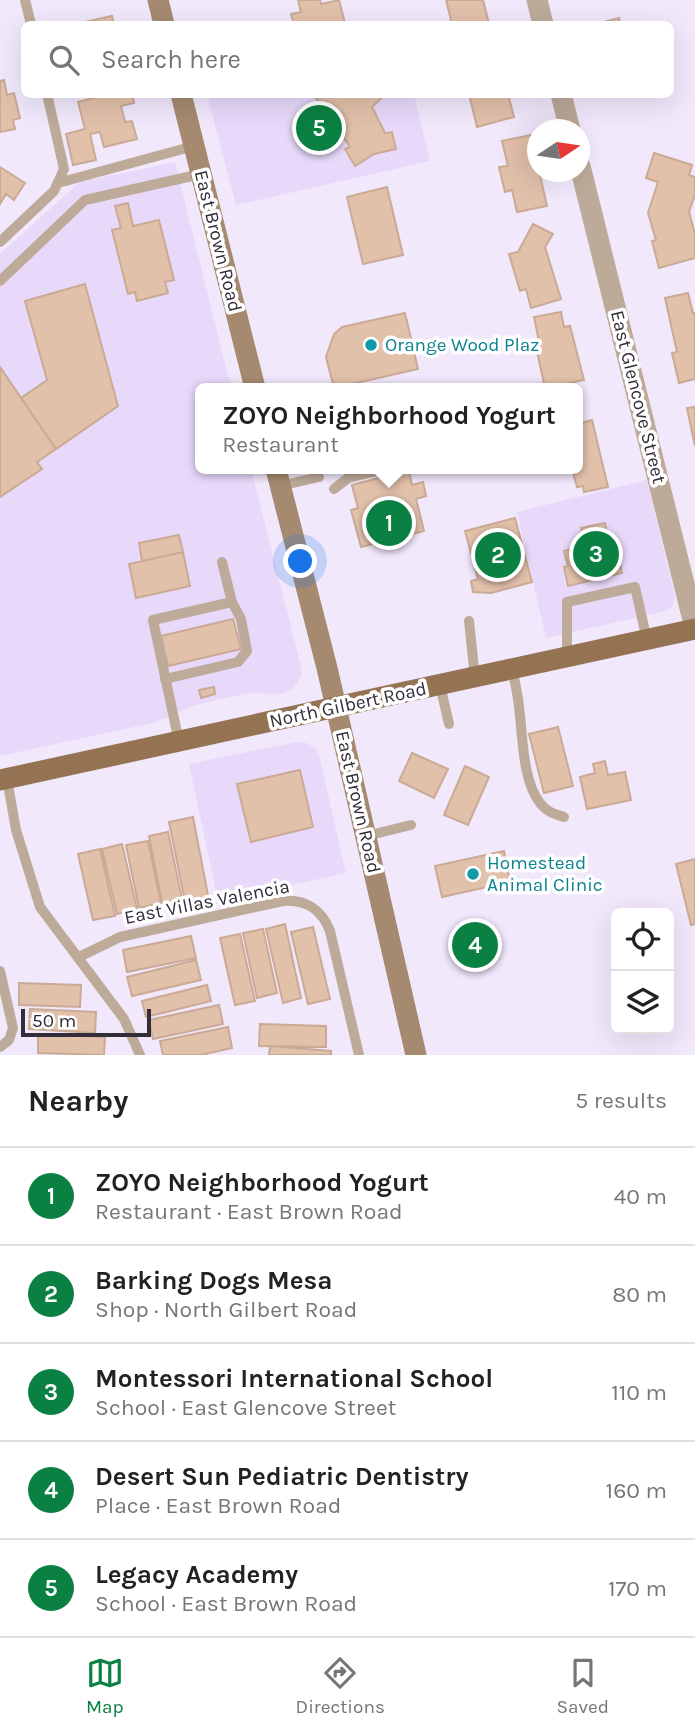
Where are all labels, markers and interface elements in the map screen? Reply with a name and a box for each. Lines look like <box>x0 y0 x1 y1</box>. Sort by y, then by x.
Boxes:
search box <box>21 21 674 98</box>
icon: search <box>45 41 83 79</box>
text: Search here <box>101 44 241 75</box>
pin: 5 <box>296 102 342 154</box>
north arrow <box>527 119 590 182</box>
street label: East Brown Road <box>190 168 246 314</box>
street label: East Glencove Street <box>606 308 670 486</box>
place label: Orange Wood Plaz <box>385 334 539 356</box>
marker: Orange Wood Plaz <box>363 337 379 353</box>
popup <box>195 383 583 474</box>
text: ZOYO Neighborhood Yogurt <box>222 400 556 431</box>
text: Restaurant <box>222 431 339 458</box>
pin: 1 <box>366 497 412 549</box>
pin: 3 <box>573 528 619 580</box>
pin: 2 <box>475 529 521 581</box>
your location <box>283 544 317 578</box>
street label: North Gilbert Road <box>268 678 428 732</box>
street label: East Brown Road <box>331 729 385 875</box>
place label: Homestead Animal Clinic <box>487 852 603 896</box>
marker: Homestead Animal Clinic <box>465 866 481 882</box>
street label: East Villas Valencia <box>123 875 291 929</box>
map controls <box>611 908 674 1034</box>
button: locate <box>611 908 674 971</box>
pin: 4 <box>452 919 498 971</box>
button: layers <box>611 971 674 1034</box>
scale bar <box>21 1006 150 1038</box>
text: 50 m <box>32 1010 76 1032</box>
text: Nearby <box>28 1083 128 1119</box>
text: 5 results <box>575 1087 667 1114</box>
text: ZOYO Neighborhood Yogurt <box>95 1167 429 1198</box>
text: 1 <box>47 1183 55 1210</box>
text: 40 m <box>614 1183 667 1210</box>
text: Restaurant · East Brown Road <box>95 1198 403 1225</box>
text: Barking Dogs Mesa <box>95 1265 333 1296</box>
text: 2 <box>44 1281 58 1308</box>
text: 80 m <box>612 1281 667 1308</box>
text: Shop · North Gilbert Road <box>95 1296 357 1323</box>
text: Montessori International School <box>95 1363 493 1394</box>
text: 3 <box>44 1379 58 1406</box>
text: 110 m <box>611 1379 667 1406</box>
text: School · East Glencove Street <box>95 1394 396 1421</box>
text: Desert Sun Pediatric Dentistry <box>95 1461 469 1492</box>
text: 4 <box>44 1477 58 1504</box>
text: 160 m <box>606 1477 667 1504</box>
text: Place · East Brown Road <box>95 1492 341 1519</box>
text: Legacy Academy <box>95 1559 298 1590</box>
text: 5 <box>44 1575 58 1602</box>
text: 170 m <box>608 1575 667 1602</box>
text: School · East Brown Road <box>95 1590 357 1617</box>
tab: Map <box>86 1654 124 1718</box>
tab: Directions <box>296 1654 385 1718</box>
tab: Saved <box>557 1654 609 1718</box>

